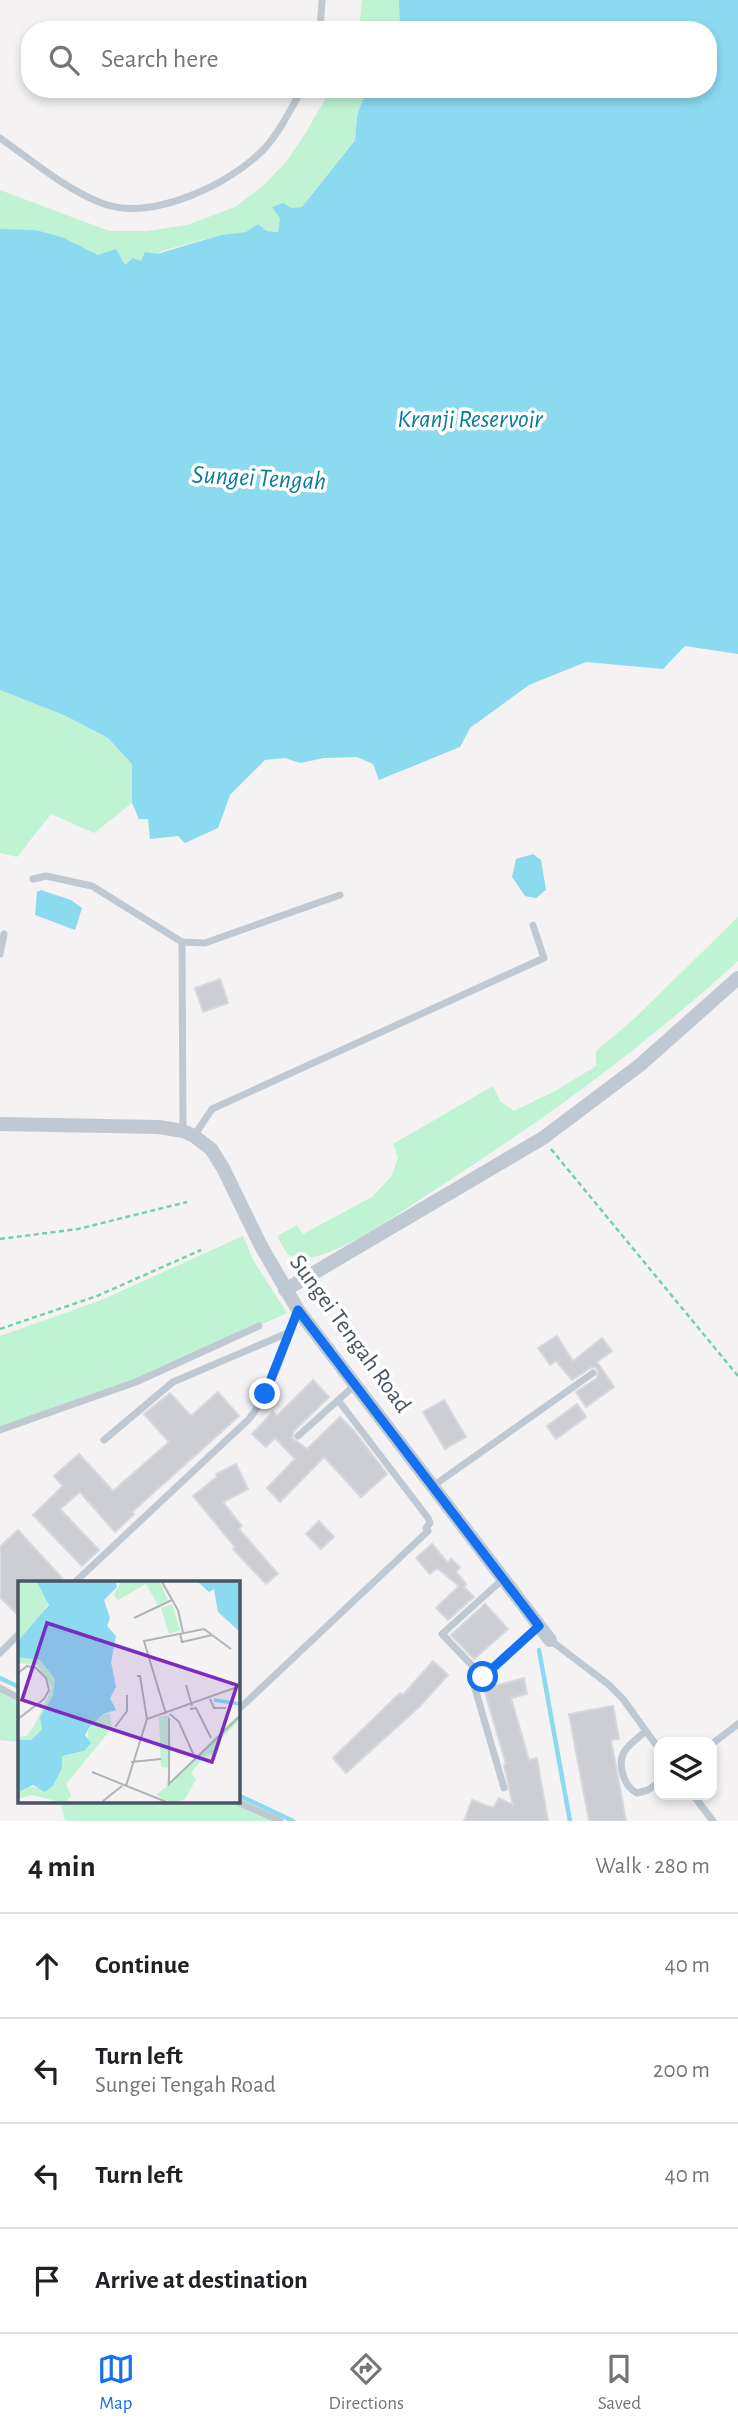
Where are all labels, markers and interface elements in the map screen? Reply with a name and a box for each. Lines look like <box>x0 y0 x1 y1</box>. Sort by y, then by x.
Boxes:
search box <box>21 21 717 98</box>
icon: search <box>45 41 83 79</box>
text: Search here <box>101 46 219 72</box>
water label: Kranji Reservoir <box>397 406 544 432</box>
water label: Sungei Tengah <box>191 462 327 494</box>
street label: Sungei Tengah Road <box>285 1251 415 1417</box>
route end <box>249 1378 280 1409</box>
inset map <box>18 1581 240 1804</box>
route start <box>467 1661 498 1692</box>
map controls <box>654 1737 717 1800</box>
button: layers <box>654 1737 717 1800</box>
text: 4 min <box>28 1852 96 1882</box>
text: Walk · 280 m <box>595 1855 710 1878</box>
icon: ahead <box>28 1947 66 1985</box>
text: Continue <box>95 1952 190 1978</box>
text: 40 m <box>665 1954 710 1977</box>
text: Turn left <box>95 2043 183 2069</box>
icon: left <box>28 2052 66 2090</box>
text: 200 m <box>653 2059 710 2082</box>
text: Sungei Tengah Road <box>95 2074 276 2097</box>
icon: left <box>28 2157 66 2195</box>
text: Turn left <box>95 2162 183 2188</box>
text: 40 m <box>665 2164 710 2187</box>
icon: arrive <box>28 2262 66 2300</box>
text: Arrive at destination <box>95 2267 308 2293</box>
tab: Map <box>97 2350 135 2415</box>
tab: Directions <box>328 2350 404 2415</box>
tab: Saved <box>598 2350 641 2415</box>

